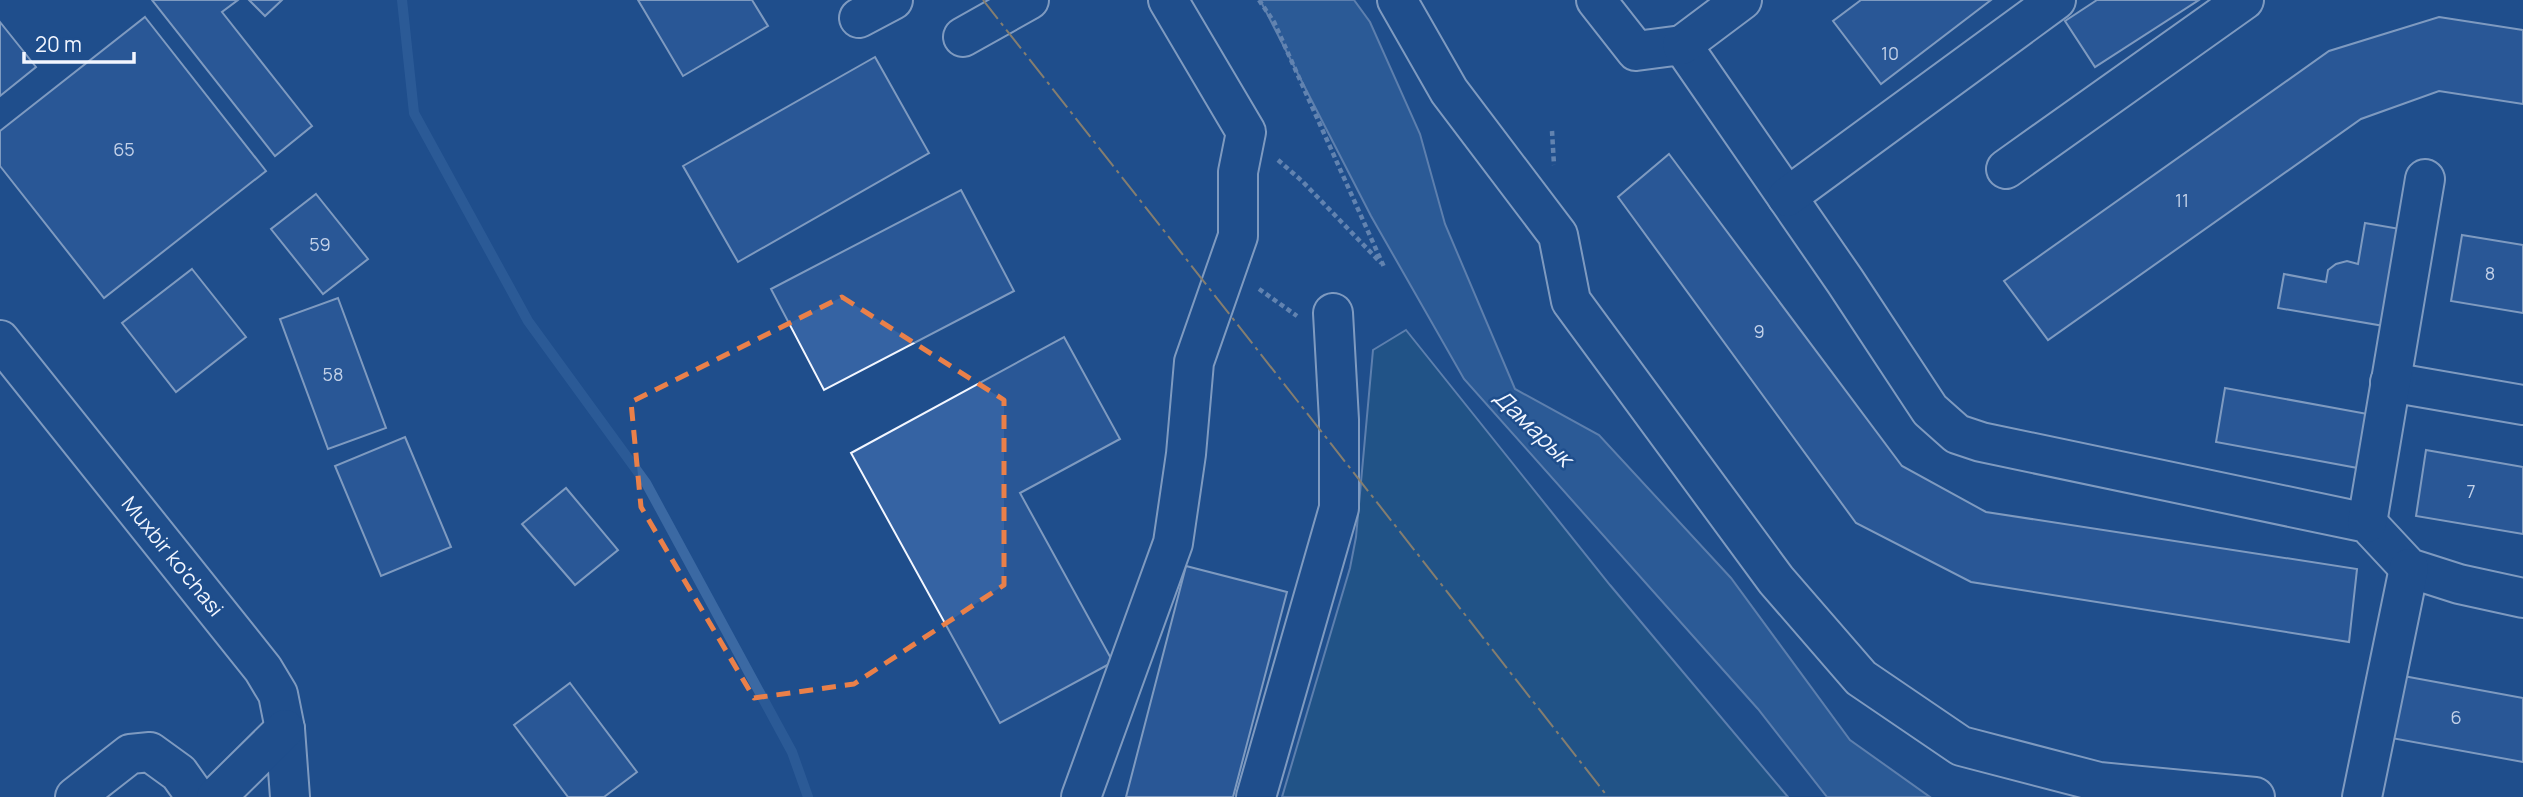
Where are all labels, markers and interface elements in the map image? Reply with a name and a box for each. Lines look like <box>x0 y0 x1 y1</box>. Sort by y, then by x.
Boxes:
scale bar <box>24 21 135 65</box>
text: 20 m <box>35 30 82 58</box>
house number: 10 <box>1881 41 1899 65</box>
house number: 65 <box>113 137 135 161</box>
house number: 11 <box>2175 188 2189 212</box>
house number: 59 <box>309 232 331 256</box>
house number: 8 <box>2485 261 2495 285</box>
house number: 9 <box>1753 319 1765 343</box>
house number: 58 <box>323 362 343 386</box>
water label: Дамарык <box>1487 381 1583 475</box>
house number: 7 <box>2466 479 2476 503</box>
street label: Muxbir ko'chasi <box>116 490 230 622</box>
house number: 6 <box>2450 705 2462 729</box>

